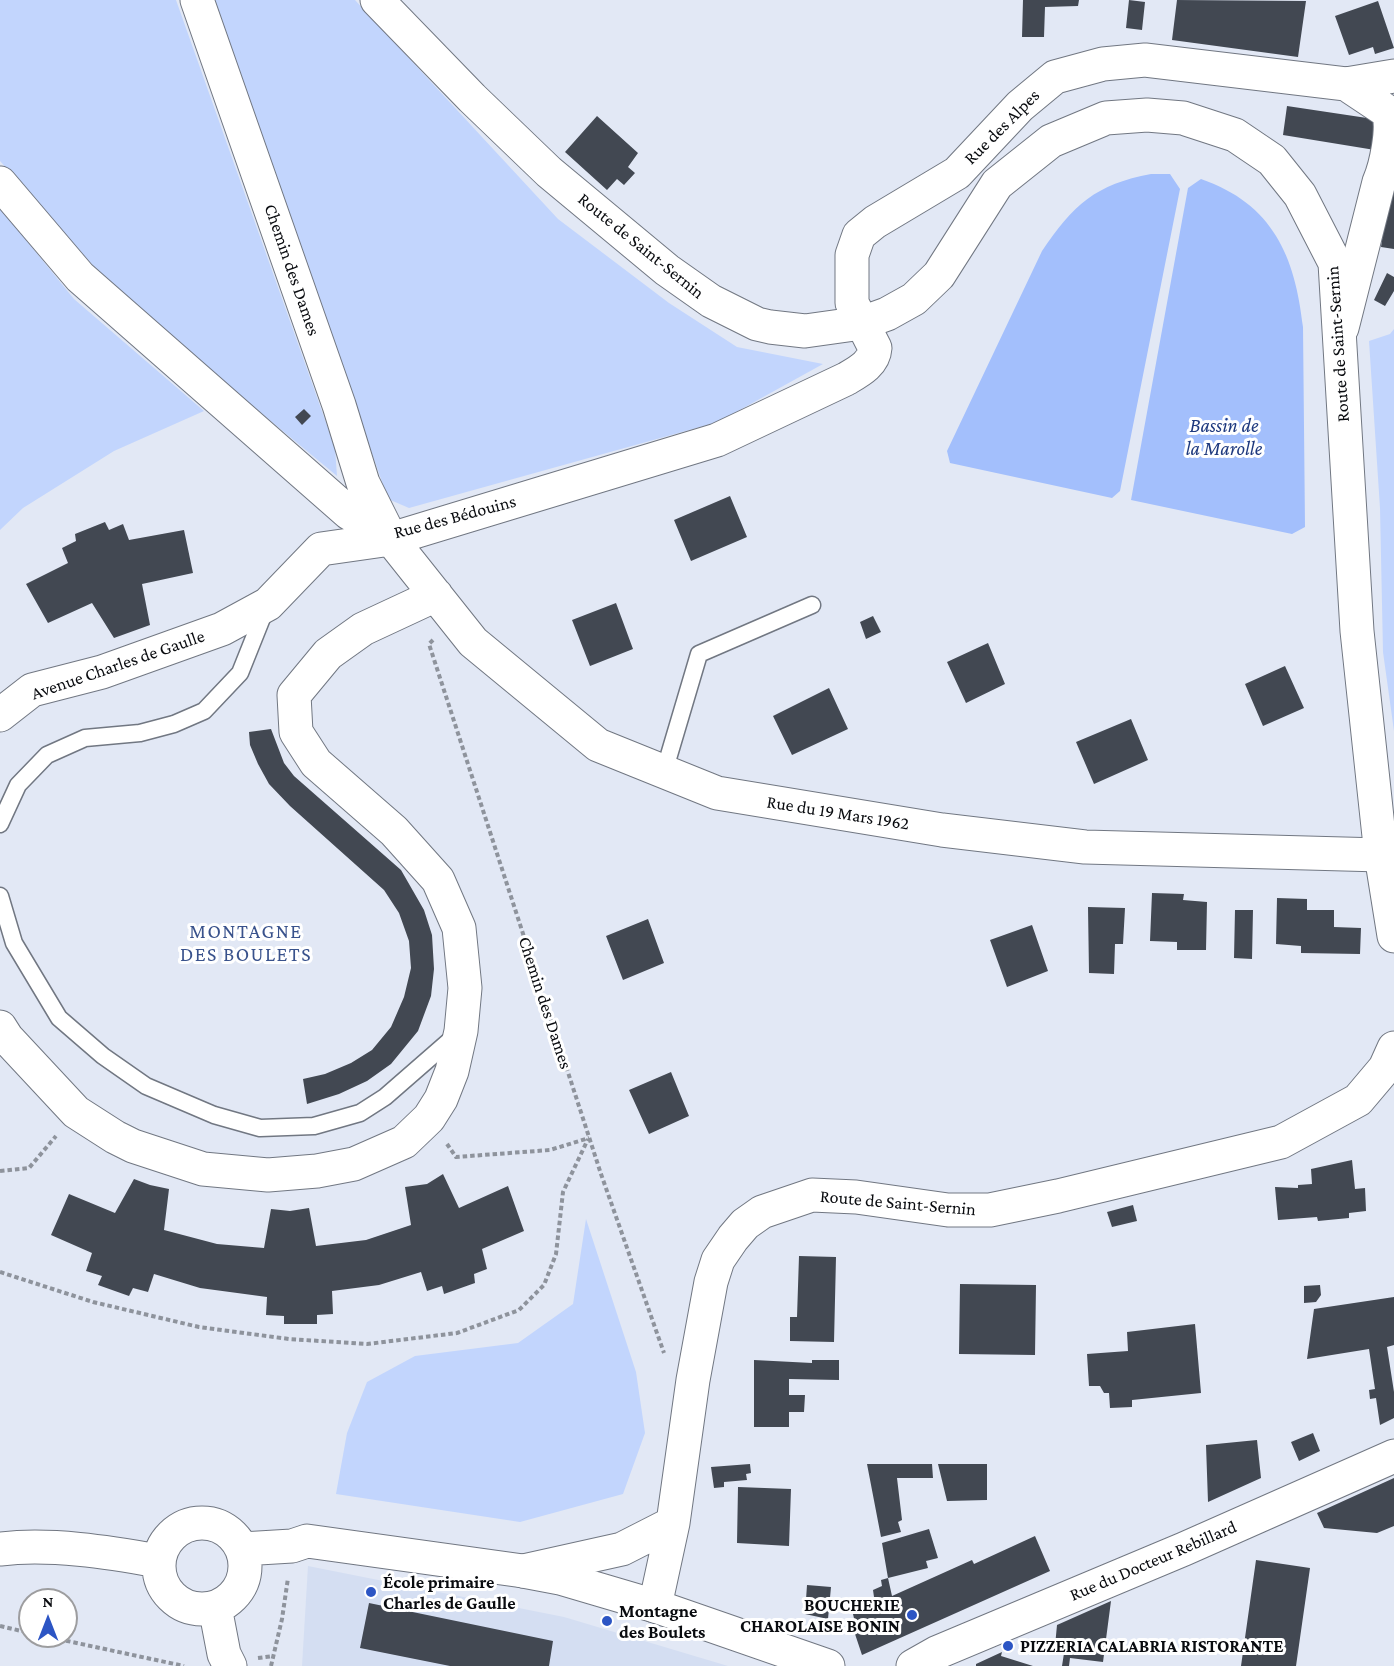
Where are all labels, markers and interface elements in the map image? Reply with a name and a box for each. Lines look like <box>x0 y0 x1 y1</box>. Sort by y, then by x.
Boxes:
street label: Rue des Alpes <box>960 85 1044 169</box>
street label: Route de Saint-Sernin <box>573 188 709 304</box>
street label: Chemin des Dames <box>259 201 325 339</box>
street label: Route de Saint-Sernin <box>1322 265 1354 423</box>
water label: Bassin de la Marolle <box>1186 414 1262 461</box>
street label: Rue des Bédouins <box>392 490 518 544</box>
street label: Avenue Charles de Gaulle <box>29 625 207 705</box>
street label: Rue du 19 Mars 1962 <box>765 791 911 835</box>
district label: MONTAGNE DES BOULETS <box>180 920 312 967</box>
street label: Chemin des Dames <box>513 934 577 1072</box>
street label: Route de Saint-Sernin <box>819 1185 977 1221</box>
street label: Rue du Docteur Rebillard <box>1066 1516 1240 1606</box>
place label: École primaire Charles de Gaulle <box>383 1571 516 1614</box>
marker: École primaire Charles de Gaulle <box>364 1585 378 1599</box>
north arrow <box>18 1588 78 1648</box>
text: N <box>43 1593 53 1610</box>
place label: BOUCHERIE CHAROLAISE BONIN <box>740 1594 900 1636</box>
place label: Montagne des Boulets <box>619 1600 705 1642</box>
marker: BOUCHERIE CHAROLAISE BONIN <box>905 1608 919 1622</box>
marker: Montagne des Boulets <box>600 1614 614 1628</box>
place label: PIZZERIA CALABRIA RISTORANTE <box>1020 1635 1283 1657</box>
marker: PIZZERIA CALABRIA RISTORANTE <box>1001 1639 1015 1653</box>

